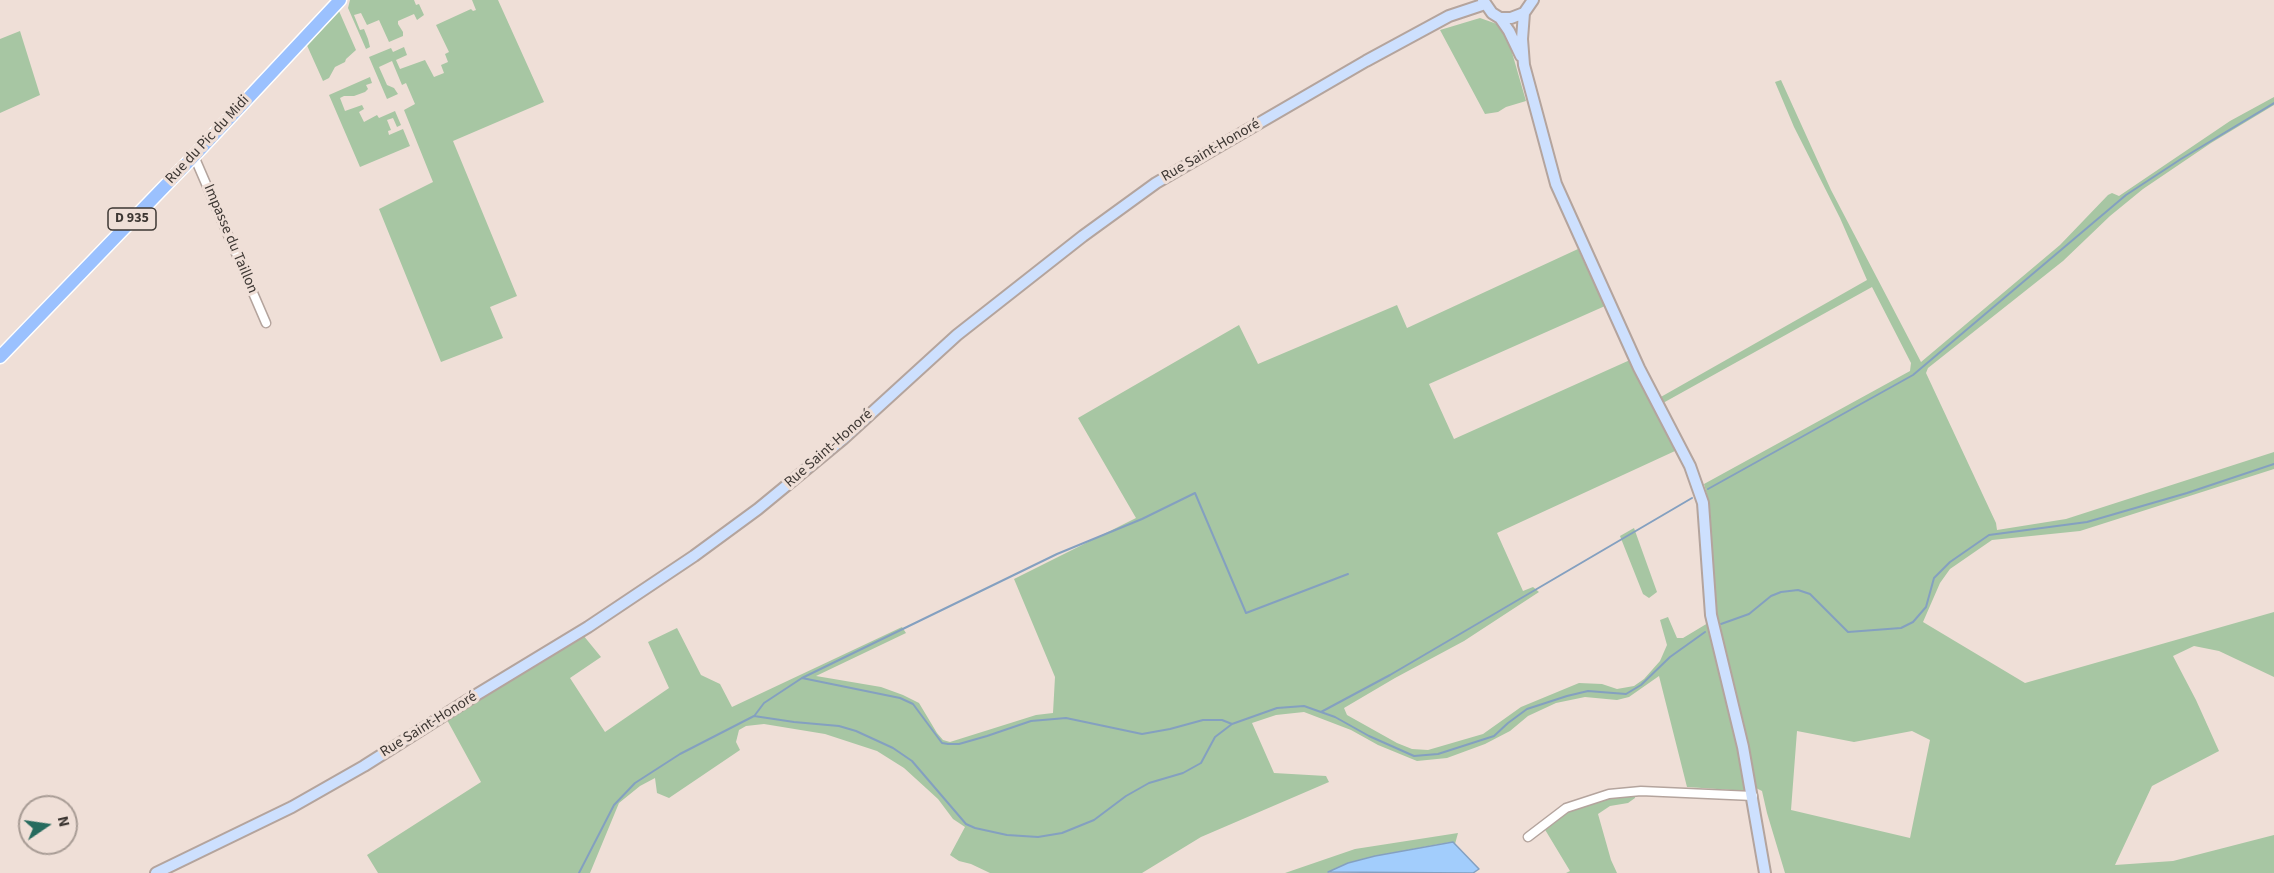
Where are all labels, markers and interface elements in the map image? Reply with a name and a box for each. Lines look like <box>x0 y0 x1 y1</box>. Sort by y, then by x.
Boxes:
street label: Rue du Pic du Midi <box>162 92 254 188</box>
street label: Rue Saint-Honoré <box>1159 116 1263 186</box>
street label: Impasse du Taillon <box>199 182 261 296</box>
road number: D 935 <box>108 208 156 230</box>
street label: Rue Saint-Honoré <box>781 406 877 492</box>
street label: Rue Saint-Honoré <box>377 688 481 762</box>
north arrow <box>18 795 78 855</box>
text: N <box>52 814 76 829</box>

